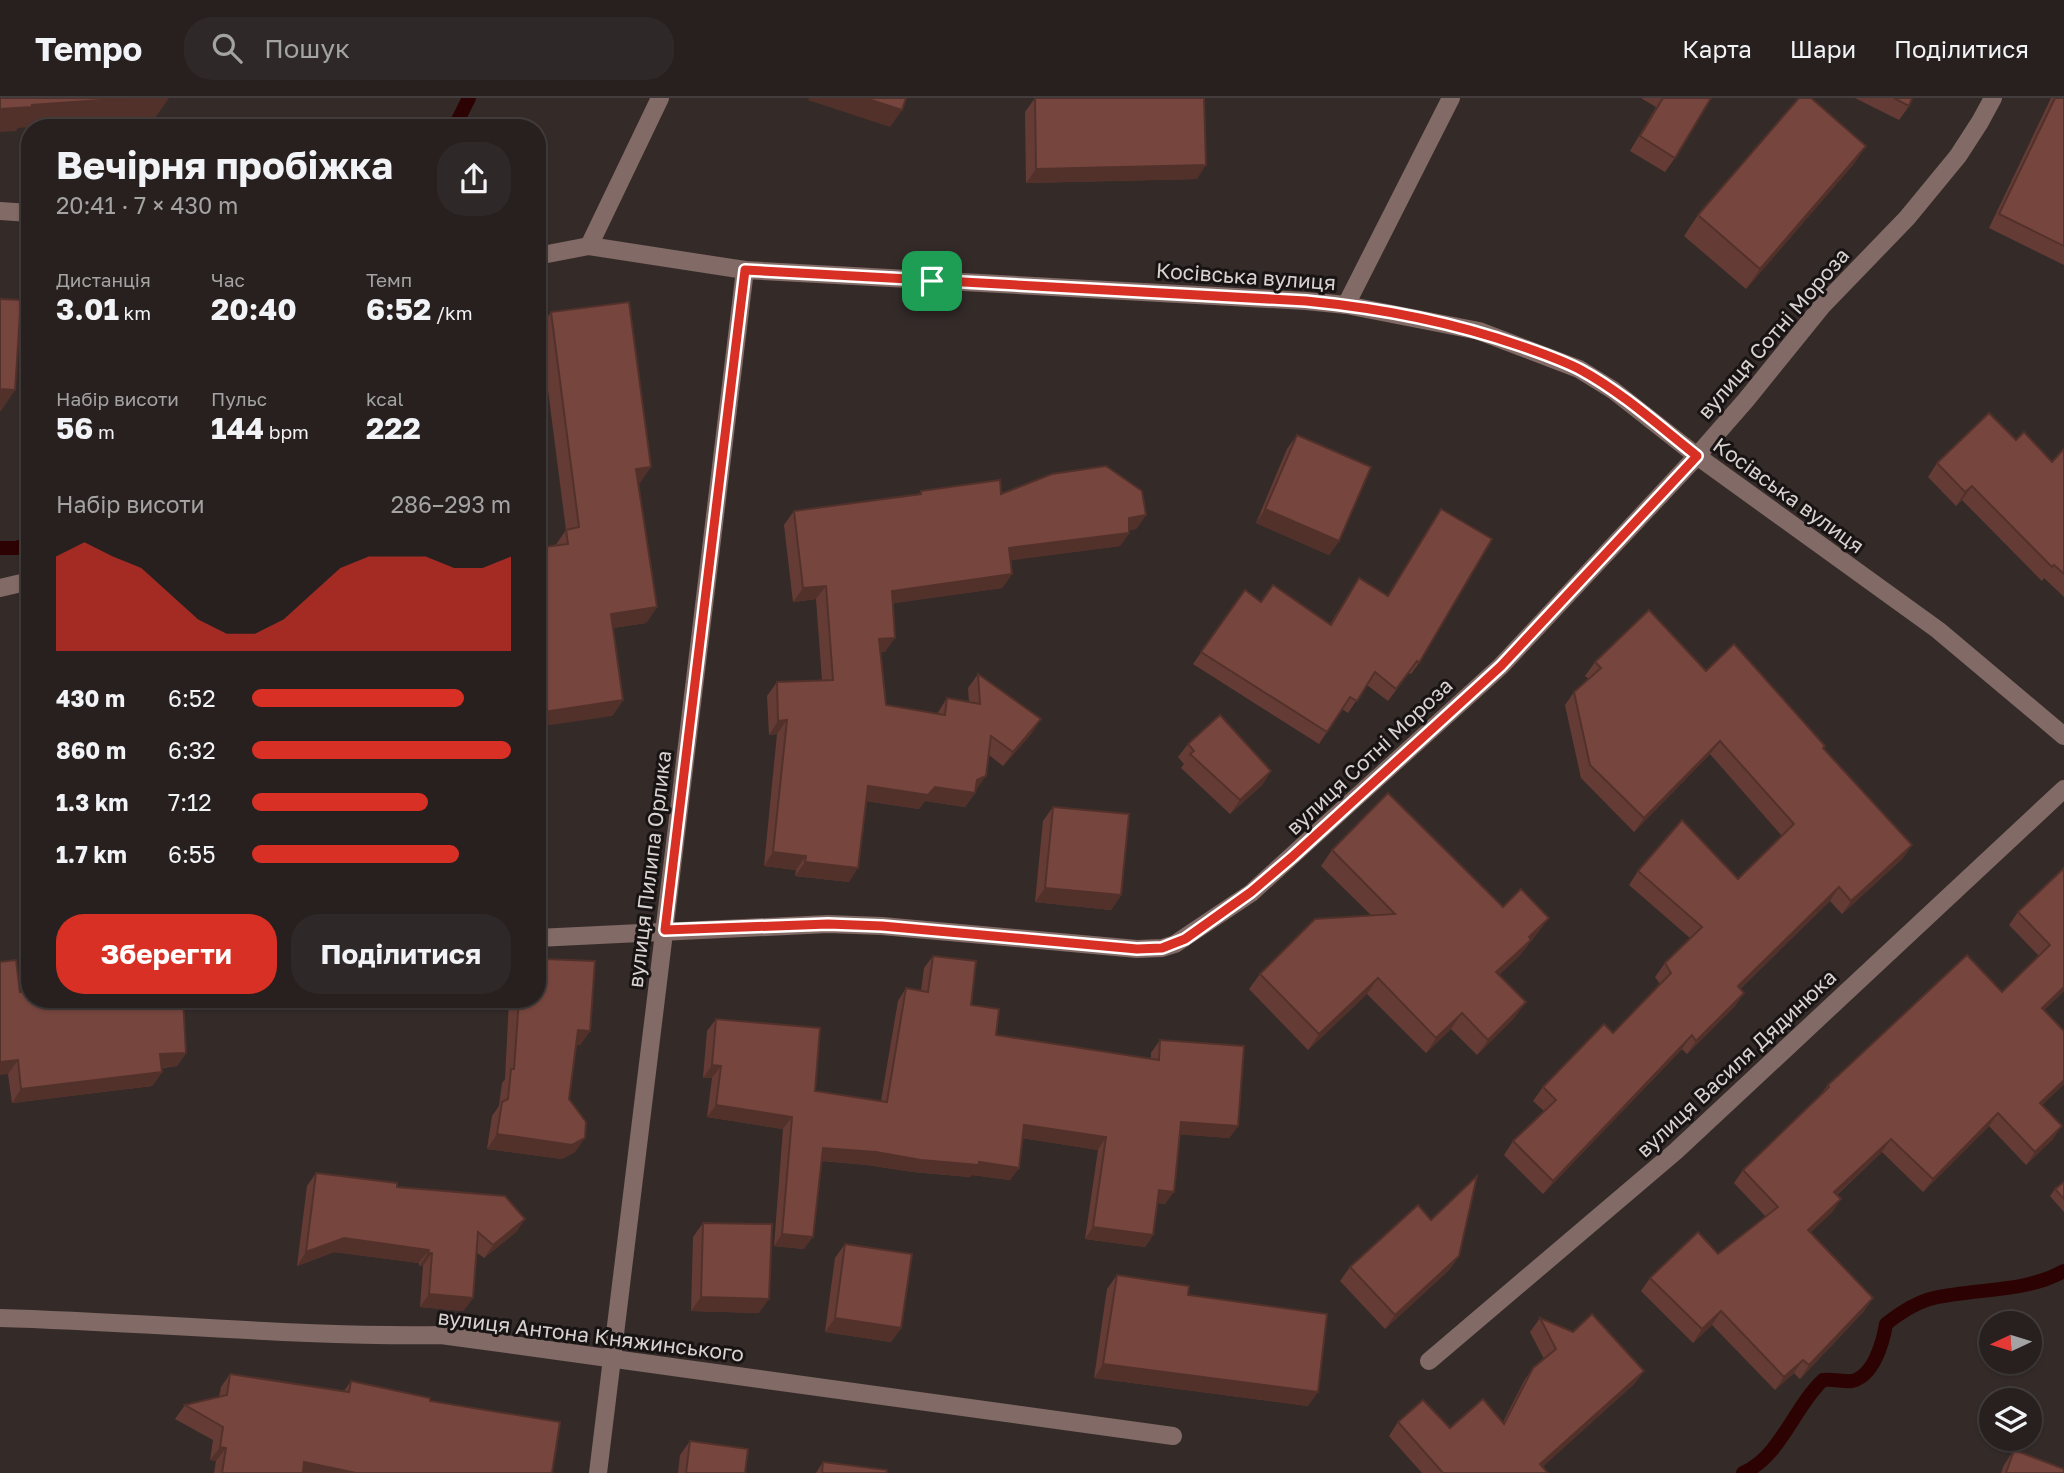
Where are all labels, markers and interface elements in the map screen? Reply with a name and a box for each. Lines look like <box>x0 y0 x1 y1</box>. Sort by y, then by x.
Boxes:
search box <box>184 17 674 80</box>
text: Tempo <box>35 29 142 68</box>
icon: search <box>208 29 246 67</box>
text: Пошук <box>264 33 350 64</box>
text: Карта <box>1682 34 1752 63</box>
text: Шари <box>1790 34 1856 63</box>
text: Поділитися <box>1894 34 2029 63</box>
text: Вечірня пробіжка <box>56 142 393 187</box>
button: share <box>437 142 511 216</box>
text: 20:41 · 7 × 430 m <box>56 191 238 219</box>
street label: вулиця Сотні Мороза <box>1692 242 1854 424</box>
pin <box>902 251 962 311</box>
street label: Косівська вулиця <box>1155 257 1337 295</box>
icon: arrive <box>913 262 951 300</box>
text: Дистанція <box>56 268 151 291</box>
text: Час <box>211 268 245 291</box>
text: Темп <box>366 268 412 291</box>
text: 3.01 <box>56 291 119 327</box>
text: 20:40 <box>211 291 297 327</box>
text: 6:52 <box>366 291 431 327</box>
text: km <box>119 301 151 324</box>
text: /km <box>431 301 473 324</box>
text: Набір висоти <box>56 387 179 410</box>
text: Пульс <box>211 387 267 410</box>
text: kcal <box>366 387 404 410</box>
text: 56 <box>56 410 93 446</box>
text: 144 <box>211 410 264 446</box>
text: 222 <box>366 410 421 446</box>
text: m <box>93 420 115 443</box>
text: bpm <box>264 420 309 443</box>
street label: Косівська вулиця <box>1708 431 1870 559</box>
text: Набір висоти <box>56 490 205 518</box>
text: 286–293 m <box>391 490 511 518</box>
street label: вулиця Сотні Мороза <box>1280 672 1458 840</box>
text: 430 m <box>56 684 125 712</box>
text: 6:52 <box>168 684 216 712</box>
text: 860 m <box>56 736 126 764</box>
text: 6:32 <box>168 736 216 764</box>
street label: вулиця Пилипа Орлика <box>622 749 676 989</box>
text: 1.3 km <box>56 788 128 816</box>
text: 7:12 <box>168 788 212 816</box>
text: 1.7 km <box>56 840 127 868</box>
text: 6:55 <box>168 840 216 868</box>
button: Зберегти <box>56 914 277 994</box>
button: Поділитися <box>291 914 511 994</box>
street label: вулиця Василя Дядинюка <box>1631 964 1841 1162</box>
street label: вулиця Антона Княжинського <box>436 1303 746 1367</box>
north arrow <box>1979 1311 2042 1374</box>
map controls <box>1979 1311 2042 1451</box>
button: layers <box>1979 1388 2042 1451</box>

